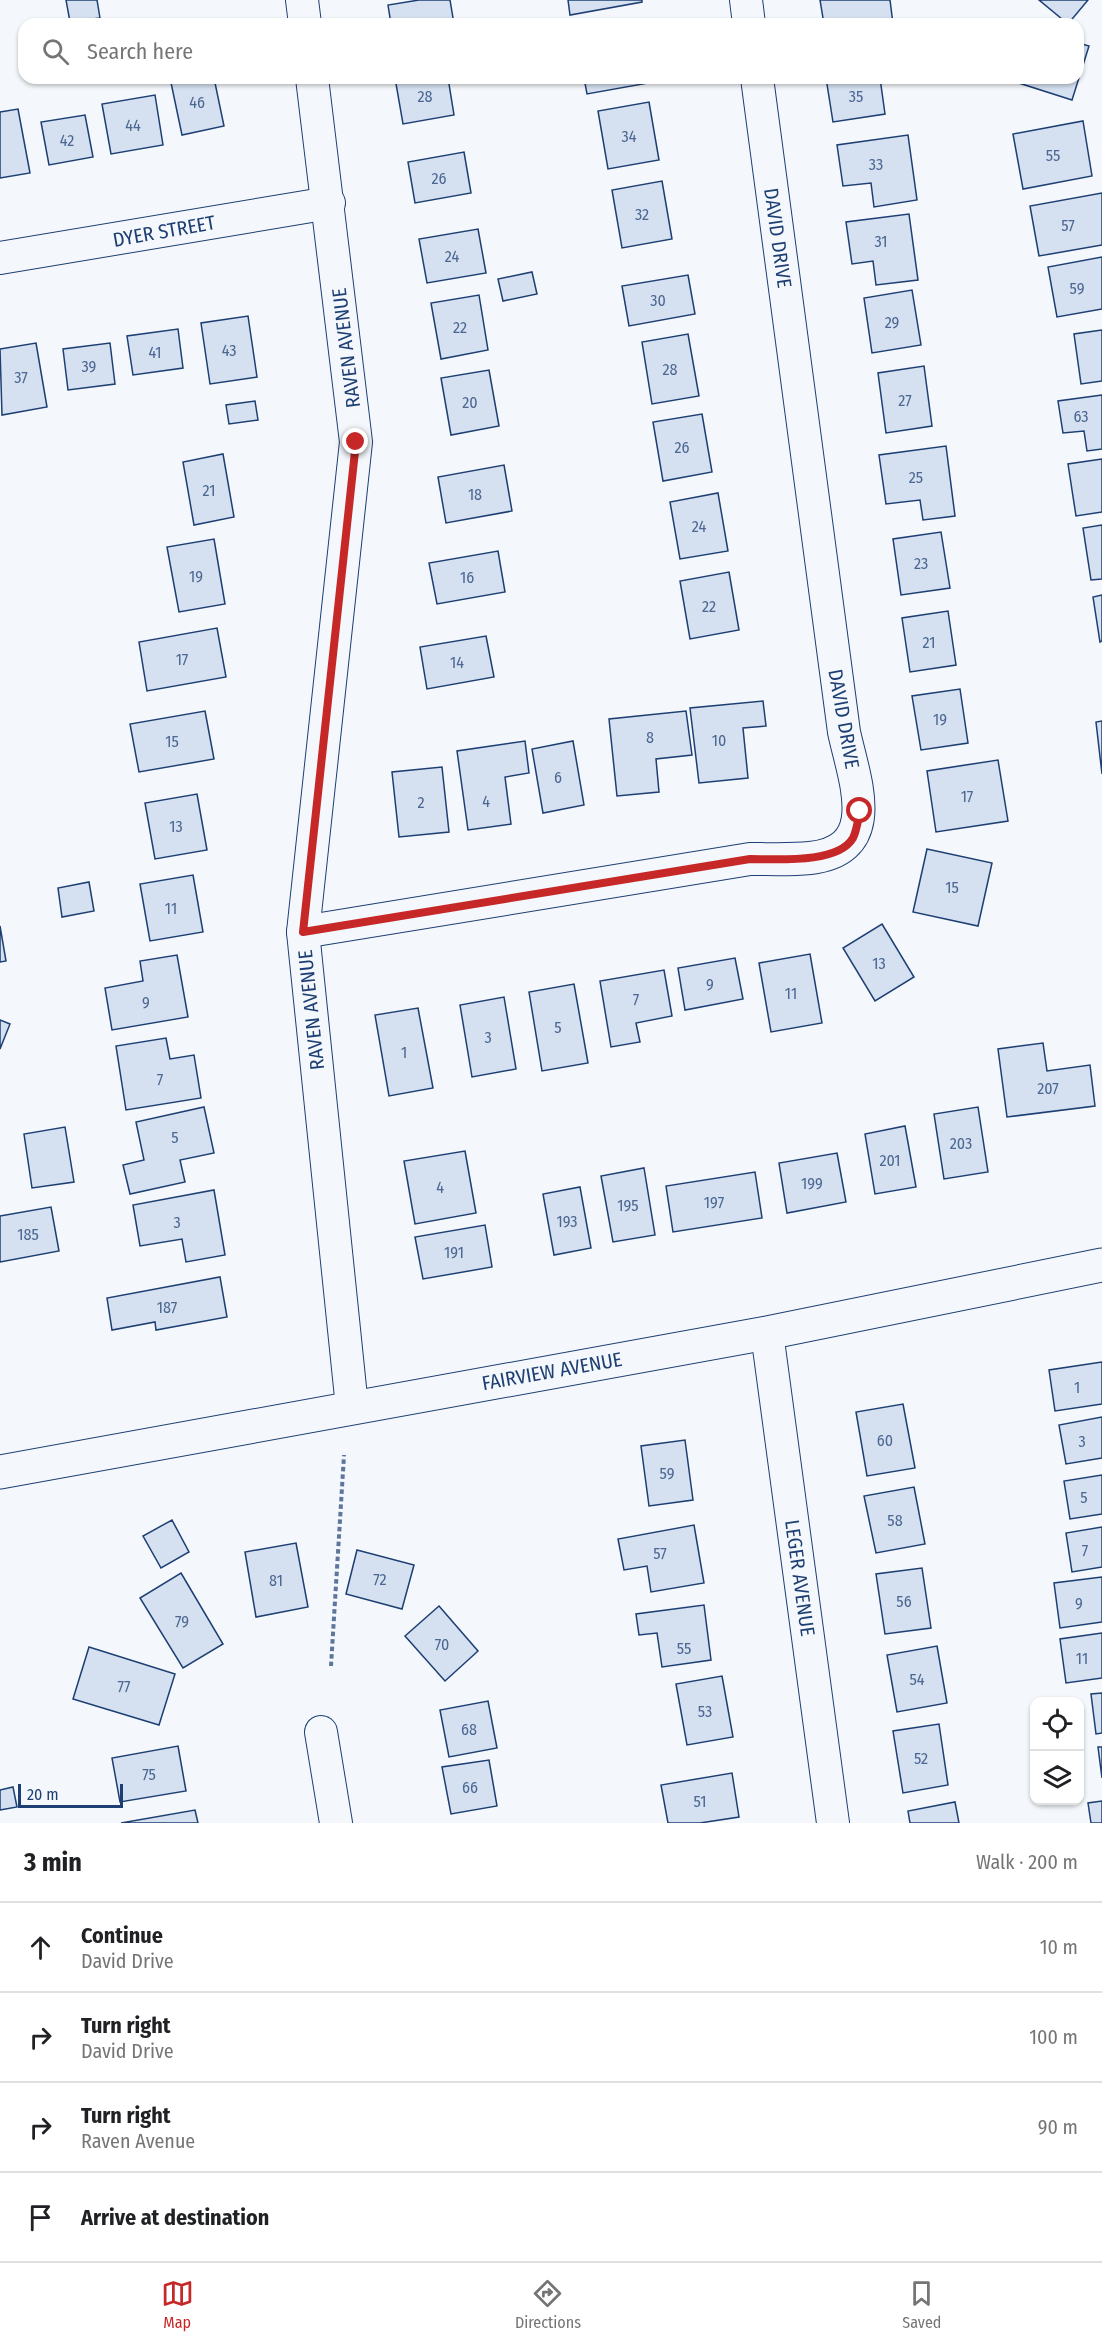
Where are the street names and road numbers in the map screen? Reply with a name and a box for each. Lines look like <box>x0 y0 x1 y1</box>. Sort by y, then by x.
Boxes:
street label: DAVID DRIVE <box>759 186 797 290</box>
street label: DYER STREET <box>111 210 218 252</box>
street label: RAVEN AVENUE <box>327 287 365 409</box>
street label: DAVID DRIVE <box>823 667 865 771</box>
street label: RAVEN AVENUE <box>293 949 329 1071</box>
street label: FAIRVIEW AVENUE <box>480 1347 624 1395</box>
street label: LEGER AVENUE <box>780 1518 820 1638</box>

